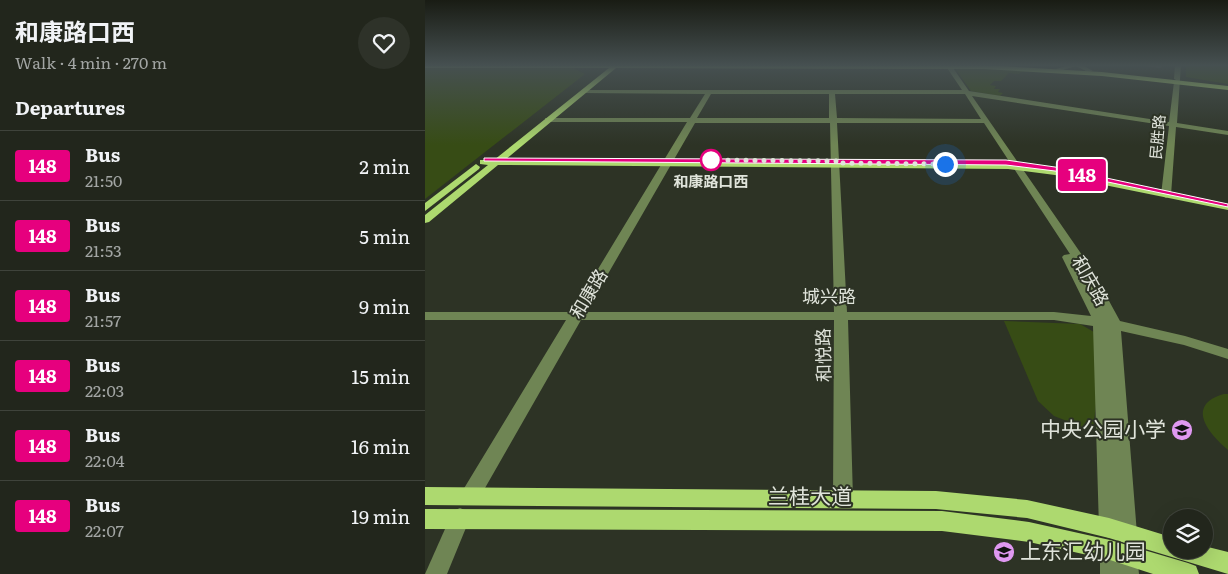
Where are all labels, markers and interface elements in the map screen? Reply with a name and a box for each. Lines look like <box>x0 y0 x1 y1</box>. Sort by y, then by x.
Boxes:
text: 和康路口西 <box>15 13 135 48</box>
button: heart <box>358 17 410 69</box>
text: Walk · 4 min · 270 m <box>15 50 167 74</box>
text: Departures <box>15 93 125 121</box>
street label: 民胜路 <box>1143 113 1170 160</box>
text: Bus <box>85 140 120 168</box>
marker: 和康路口西 <box>700 149 722 171</box>
text: 148 <box>28 152 57 179</box>
text: 2 min <box>359 152 410 180</box>
your location <box>933 152 958 177</box>
line badge: 148 <box>1053 159 1111 191</box>
text: 148 <box>1068 161 1096 188</box>
text: 21:50 <box>85 168 122 192</box>
place label: 和康路口西 <box>673 169 749 192</box>
text: Bus <box>85 210 120 238</box>
text: 148 <box>28 222 57 249</box>
text: 5 min <box>359 222 410 250</box>
text: 21:53 <box>85 238 122 262</box>
street label: 和庆路 <box>1066 250 1116 310</box>
street label: 和康路 <box>562 263 613 323</box>
text: Bus <box>85 280 120 308</box>
street label: 城兴路 <box>802 282 856 309</box>
text: 148 <box>28 292 57 319</box>
text: 9 min <box>359 292 410 320</box>
text: 21:57 <box>85 308 121 332</box>
street label: 和悦路 <box>809 328 836 382</box>
text: Bus <box>85 350 120 378</box>
text: 148 <box>28 362 57 389</box>
text: 15 min <box>351 362 410 390</box>
text: 22:03 <box>85 378 124 402</box>
place label: 中央公园小学 <box>1040 412 1166 443</box>
school or university icon: 中央公园小学 <box>1170 418 1194 442</box>
text: Bus <box>85 420 120 448</box>
text: 148 <box>28 432 57 459</box>
text: 16 min <box>351 432 410 460</box>
text: 22:04 <box>85 448 125 472</box>
street label: 兰桂大道 <box>768 479 852 510</box>
text: Bus <box>85 490 120 518</box>
text: 148 <box>28 502 57 529</box>
text: 19 min <box>351 502 410 530</box>
map controls <box>1163 509 1213 559</box>
button: layers <box>1163 509 1213 559</box>
text: 22:07 <box>85 518 124 542</box>
place label: 上东汇幼儿园 <box>1020 534 1146 565</box>
school or university icon: 上东汇幼儿园 <box>992 540 1016 564</box>

